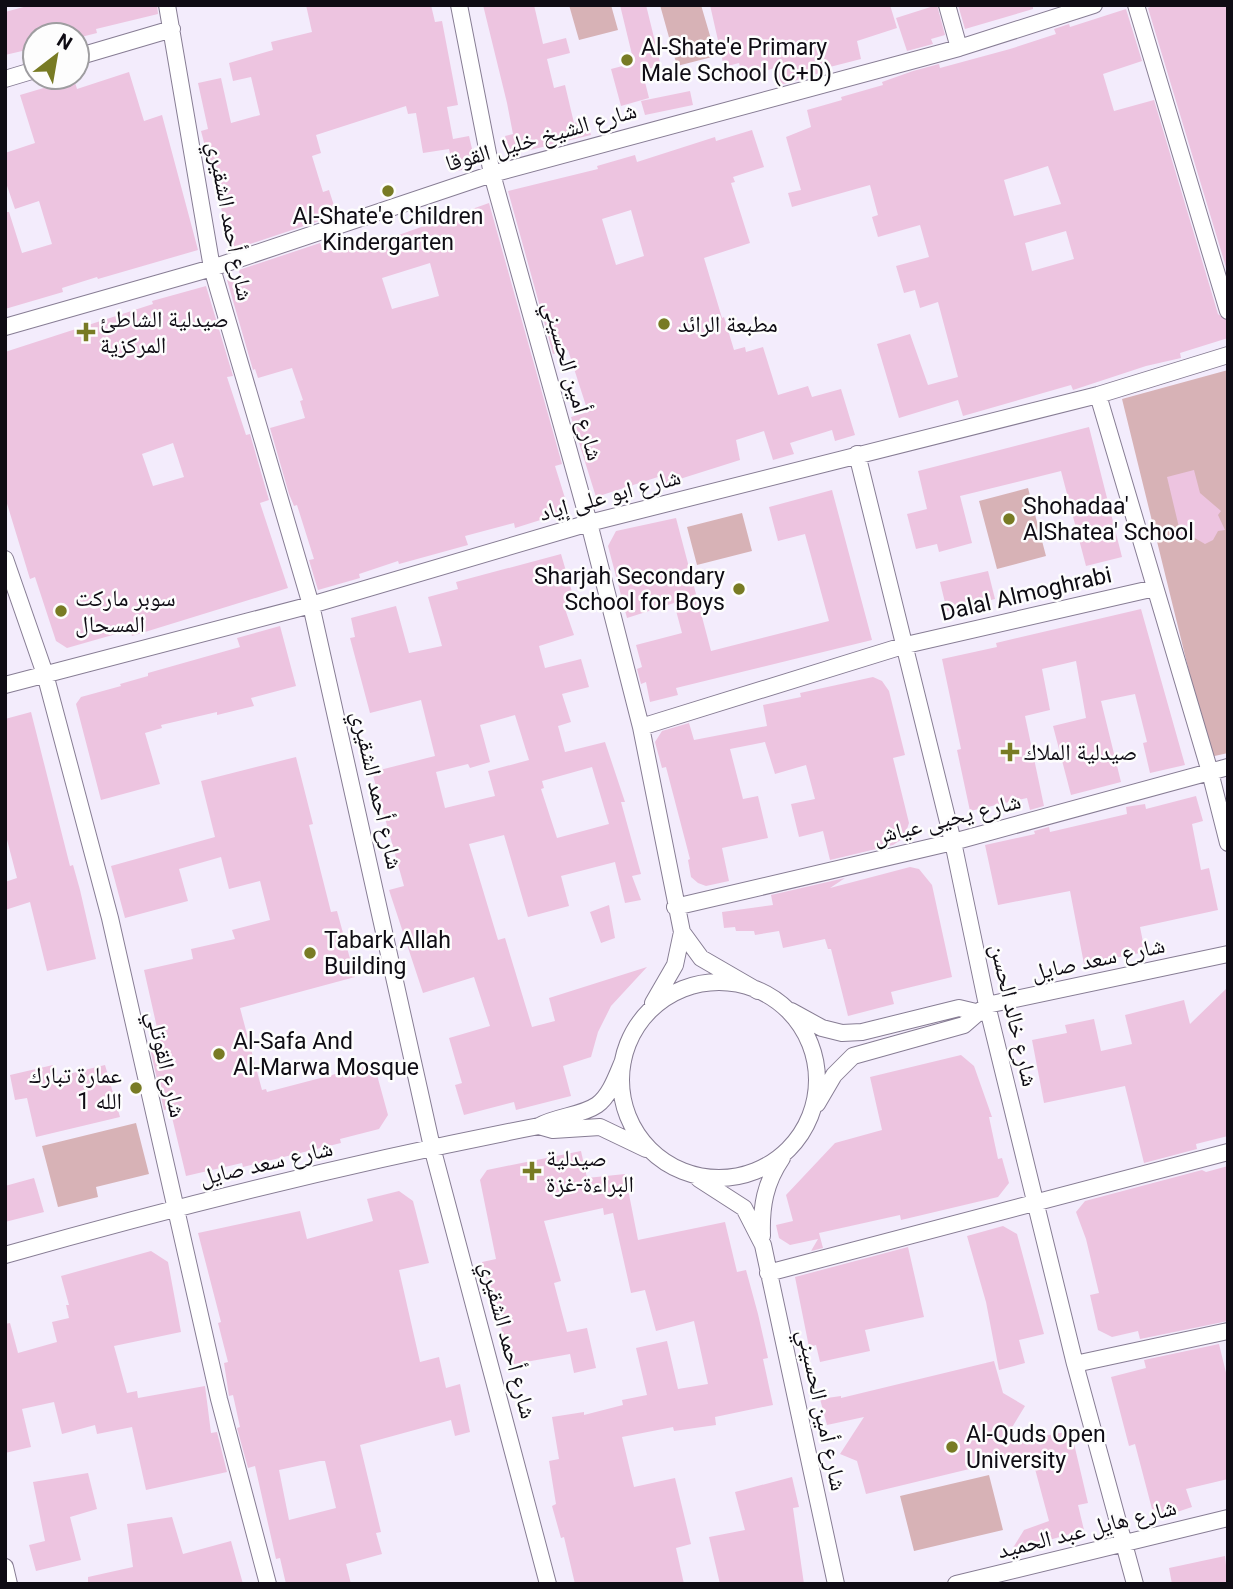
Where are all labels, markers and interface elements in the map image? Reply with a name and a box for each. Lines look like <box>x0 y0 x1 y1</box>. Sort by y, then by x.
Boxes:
north arrow <box>21 21 91 91</box>
text: N <box>53 29 76 55</box>
place label: Al-Shate'e Primary Male School (C+D) <box>641 34 832 87</box>
marker: Al-Shate'e Primary Male School (C+D) <box>619 52 635 68</box>
street label: شارع الشيخ خليل القوقا <box>442 97 640 178</box>
street label: شارع أحمد الشقيري <box>197 139 259 304</box>
marker: Al-Shate'e Children Kindergarten <box>380 183 396 199</box>
place label: Al-Shate'e Children Kindergarten <box>293 203 483 256</box>
street label: شارع أمين الحسيني <box>533 298 609 465</box>
place label: صيدلية الشاطئ المركزية <box>100 306 229 359</box>
place label: مطبعة الرائد <box>678 311 778 338</box>
marker: مطبعة الرائد <box>656 316 672 332</box>
marker: صيدلية الشاطئ المركزية <box>78 324 94 340</box>
street label: شارع ابو على إياد <box>536 463 684 528</box>
place label: Shohadaa' AlShatea' School <box>1023 493 1194 546</box>
marker: Shohadaa' AlShatea' School <box>1001 511 1017 527</box>
street label: Dalal Almoghrabi <box>938 561 1114 627</box>
place label: Sharjah Secondary School for Boys <box>534 563 725 616</box>
marker: Sharjah Secondary School for Boys <box>731 581 747 597</box>
place label: سوبر ماركت المسحال <box>75 585 176 638</box>
marker: سوبر ماركت المسحال <box>53 603 69 619</box>
street label: شارع أحمد الشقيري <box>341 708 409 873</box>
place label: صيدلية الملاك <box>1024 739 1137 766</box>
marker: صيدلية الملاك <box>1002 744 1018 760</box>
street label: شارع يحيى عياش <box>870 788 1024 851</box>
place label: Tabark Allah Building <box>324 927 451 980</box>
street label: شارع سعد صايل <box>1029 932 1168 987</box>
street label: شارع خالد الحسن <box>983 941 1044 1089</box>
marker: Tabark Allah Building <box>302 945 318 961</box>
street label: شارع القوتلي <box>136 1008 191 1121</box>
place label: Al-Safa And Al-Marwa Mosque <box>233 1028 419 1081</box>
marker: Al-Safa And Al-Marwa Mosque <box>211 1046 227 1062</box>
place label: عمارة تبارك الله 1 <box>29 1062 122 1115</box>
marker: عمارة تبارك الله 1 <box>128 1080 144 1096</box>
street label: شارع سعد صايل <box>197 1135 336 1192</box>
place label: صيدلية البراءة-غزة <box>546 1145 634 1198</box>
marker: صيدلية البراءة-غزة <box>524 1163 540 1179</box>
street label: شارع أحمد الشقيري <box>469 1258 543 1423</box>
street label: شارع أمين الحسيني <box>787 1327 853 1494</box>
place label: Al-Quds Open University <box>966 1421 1106 1474</box>
marker: Al-Quds Open University <box>944 1439 960 1455</box>
street label: شارع هايل عبد الحميد <box>995 1494 1179 1565</box>

